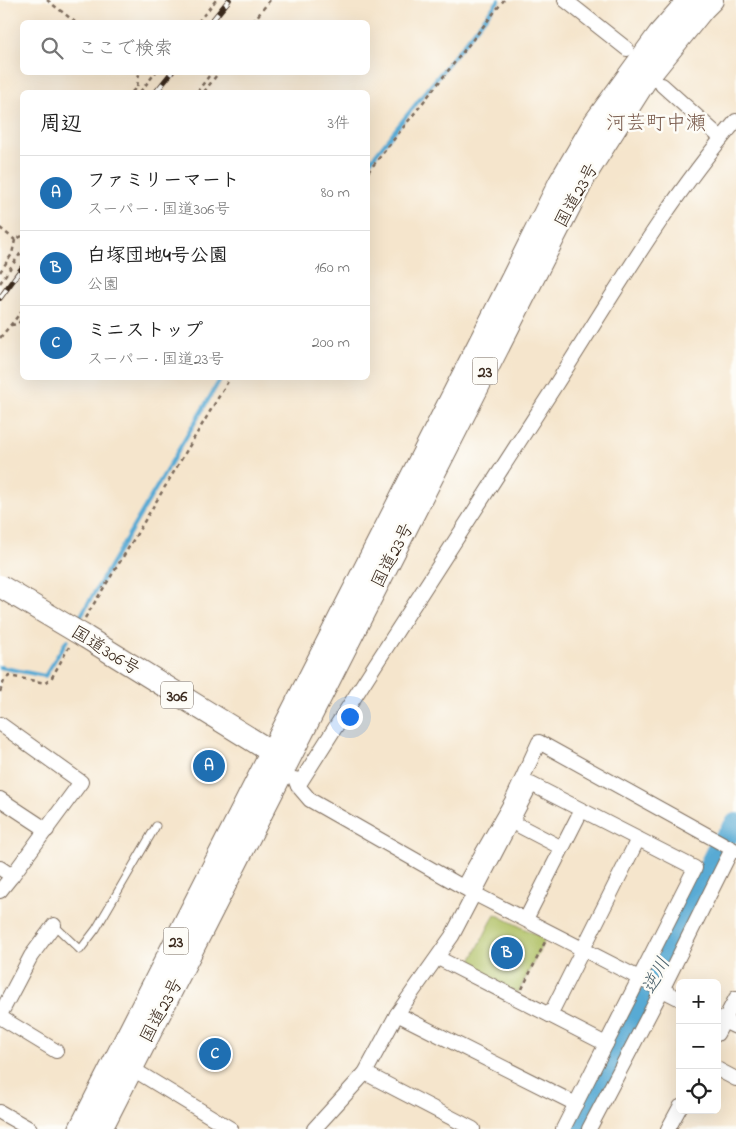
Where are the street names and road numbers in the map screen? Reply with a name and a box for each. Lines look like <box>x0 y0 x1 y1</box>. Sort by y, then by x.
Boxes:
street label: 国道23号 <box>549 159 606 233</box>
road number: 23 <box>472 358 498 384</box>
street label: 国道23号 <box>366 519 421 593</box>
street label: 国道306号 <box>65 620 145 683</box>
road number: 306 <box>161 682 193 708</box>
road number: 23 <box>164 928 188 954</box>
street label: 国道23号 <box>135 974 191 1048</box>

